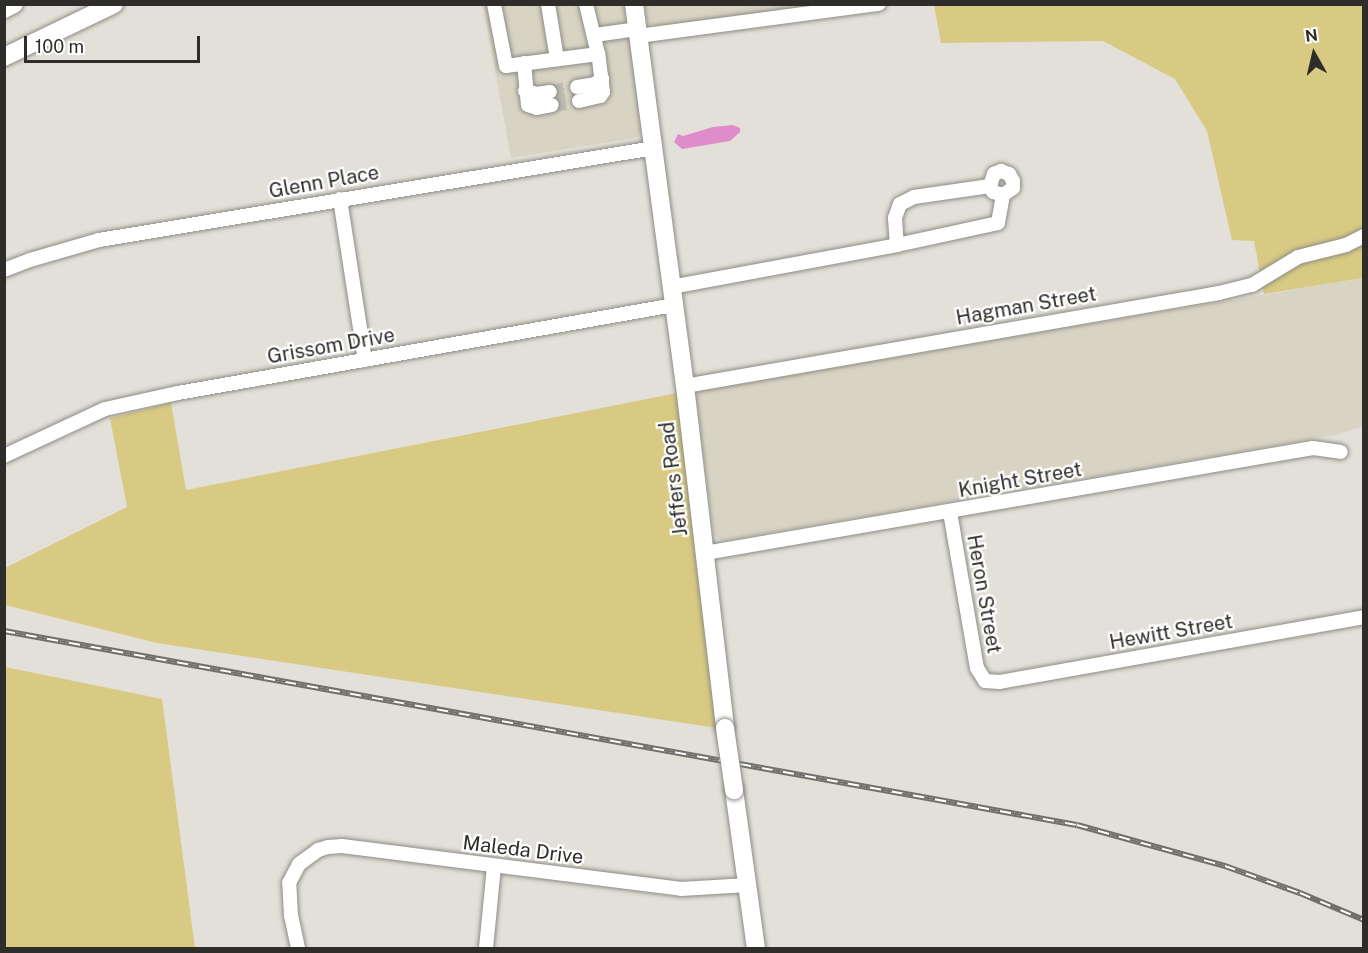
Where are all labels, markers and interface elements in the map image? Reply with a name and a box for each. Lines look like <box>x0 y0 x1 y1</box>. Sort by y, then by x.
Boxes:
scale bar <box>27 24 202 62</box>
north arrow <box>1284 24 1344 84</box>
text: N <box>1304 25 1319 46</box>
text: 100 m <box>35 36 84 57</box>
street label: Glenn Place <box>267 161 381 203</box>
street label: Hagman Street <box>954 282 1098 330</box>
street label: Grissom Drive <box>265 323 397 369</box>
street label: Jeffers Road <box>655 420 693 538</box>
street label: Knight Street <box>957 457 1083 503</box>
street label: Heron Street <box>962 533 1006 655</box>
street label: Hewitt Street <box>1107 609 1235 655</box>
street label: Maleda Drive <box>461 831 585 869</box>

